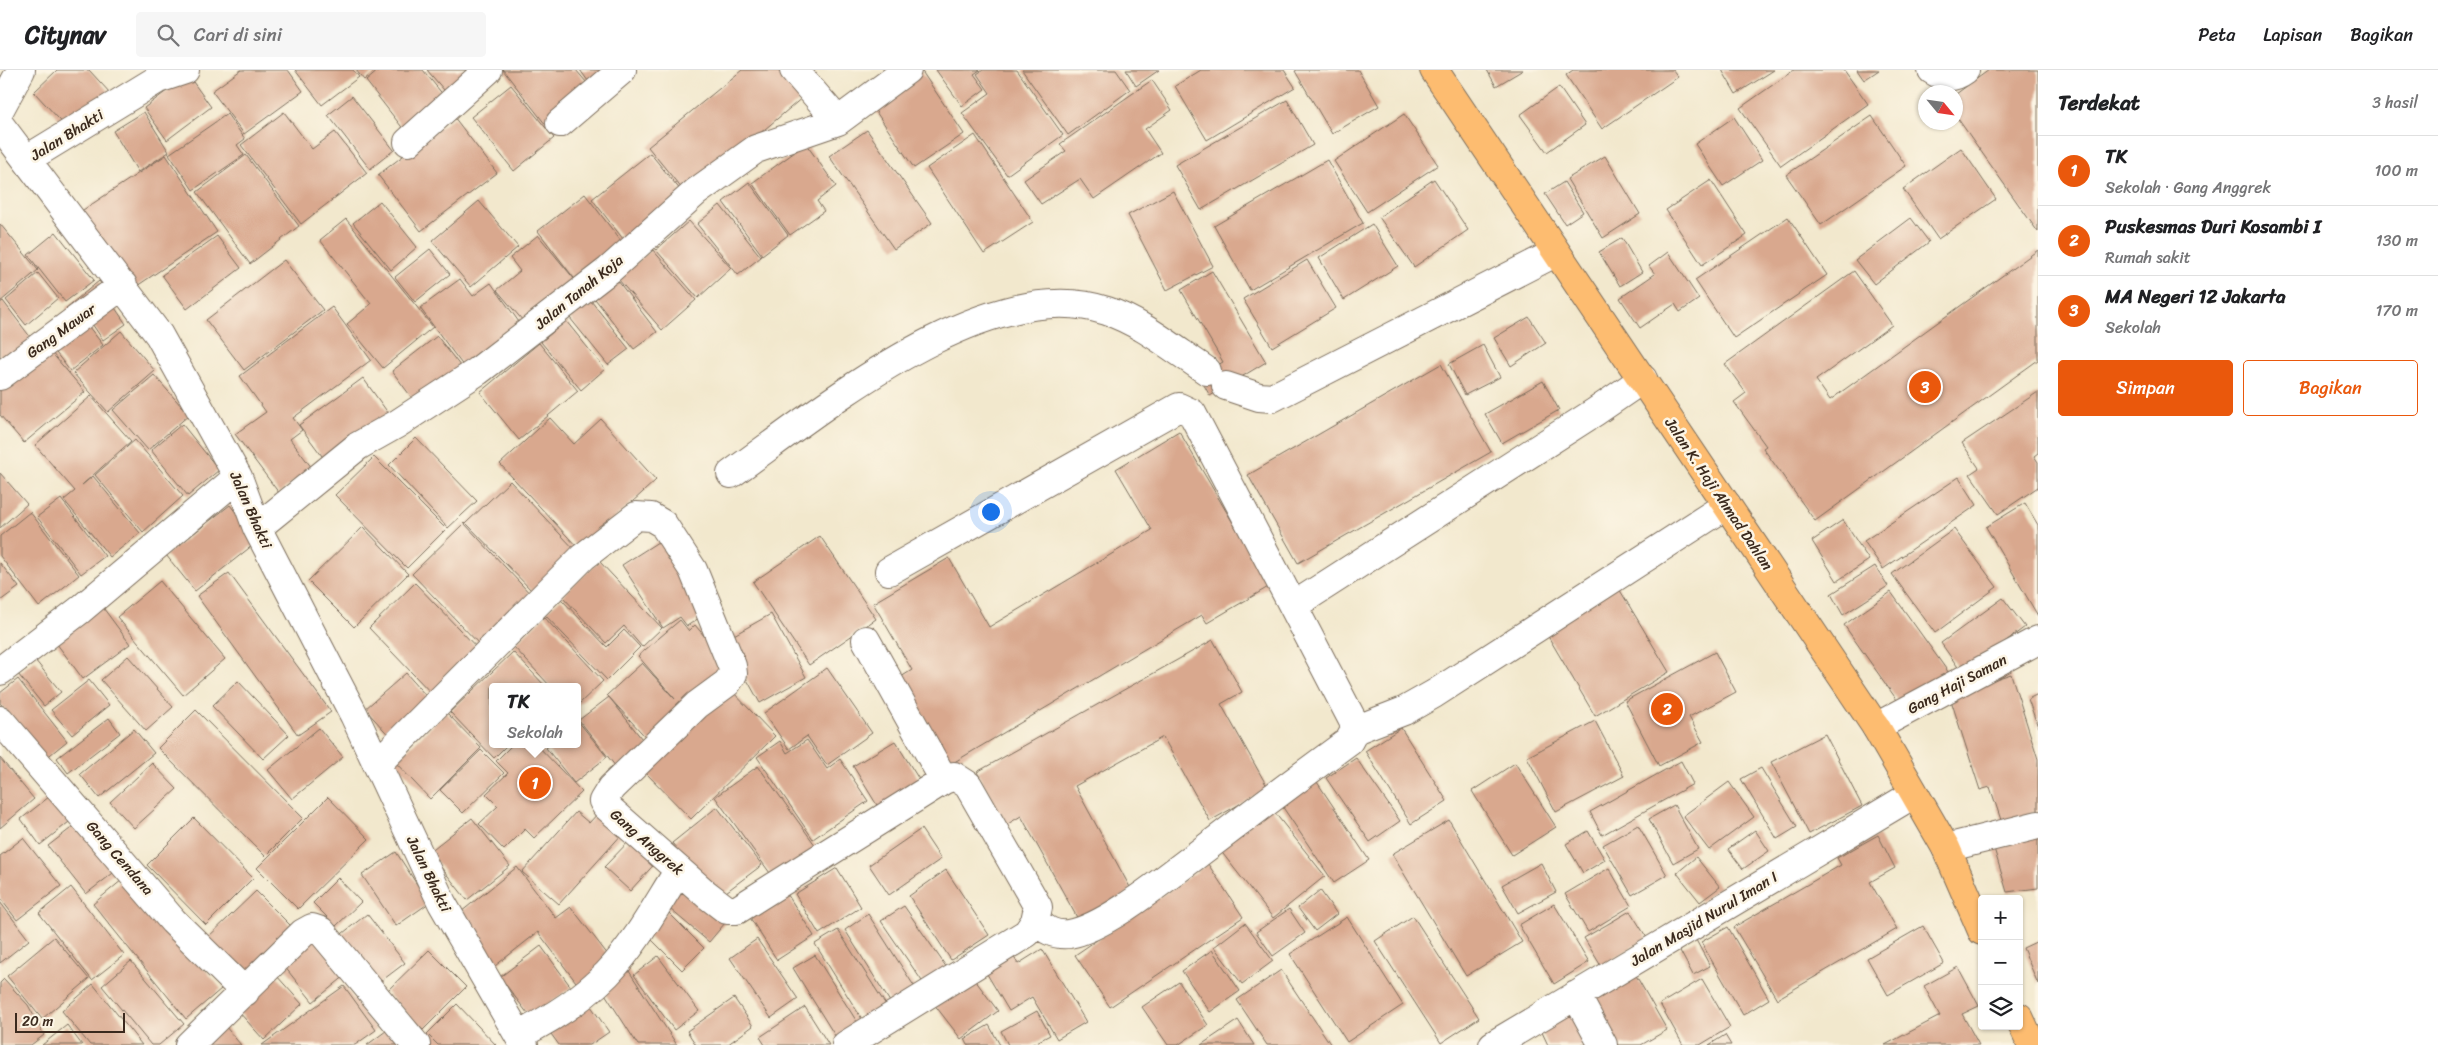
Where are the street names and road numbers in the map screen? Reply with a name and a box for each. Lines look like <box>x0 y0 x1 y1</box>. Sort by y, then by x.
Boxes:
street label: Jalan Bhakti <box>24 102 109 168</box>
street label: Jalan Tanah Koja <box>528 248 630 337</box>
street label: Gang Mawar <box>21 296 102 365</box>
street label: Jalan K. Haji Ahmad Dahlan <box>1657 411 1780 576</box>
street label: Jalan Bhakti <box>222 466 280 554</box>
street label: Gang Haji Saman <box>1902 647 2012 721</box>
street label: Gang Anggrek <box>604 802 691 882</box>
street label: Gang Cendana <box>80 814 161 902</box>
street label: Jalan Bhakti <box>399 831 459 917</box>
street label: Jalan Masjid Nurul Iman I <box>1624 864 1783 974</box>

